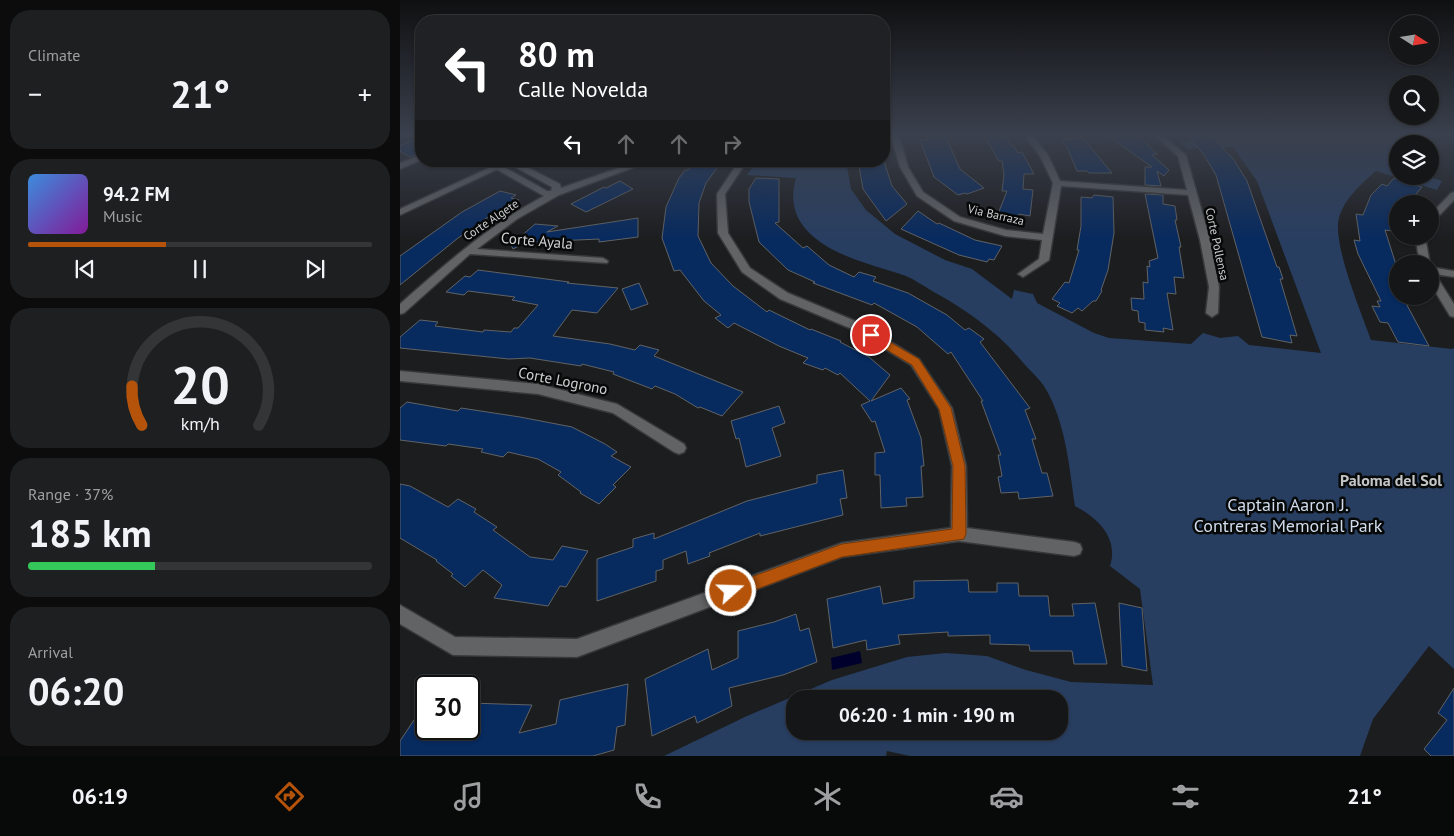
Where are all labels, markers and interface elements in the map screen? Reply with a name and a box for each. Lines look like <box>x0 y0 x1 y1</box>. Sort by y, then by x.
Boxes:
north arrow <box>1389 15 1439 65</box>
map controls <box>1389 15 1439 305</box>
text: 80 m <box>518 31 595 77</box>
icon: left <box>435 35 500 100</box>
text: Climate <box>28 45 80 65</box>
text: 21° <box>170 69 230 118</box>
text: − <box>28 75 42 112</box>
text: + <box>358 75 372 112</box>
text: Calle Novelda <box>518 75 648 103</box>
button: search <box>1389 75 1439 125</box>
icon: left <box>559 130 587 158</box>
icon: ahead <box>612 130 640 158</box>
icon: ahead <box>665 130 693 158</box>
icon: right <box>718 130 746 158</box>
button: layers <box>1389 135 1439 185</box>
text: 94.2 FM <box>103 182 170 206</box>
button: + <box>1389 195 1439 245</box>
street label: Corte Algete <box>460 196 521 243</box>
street label: Via Barraza <box>965 201 1026 228</box>
text: Music <box>103 206 143 226</box>
street label: Corte Pollensa <box>1202 206 1233 282</box>
street label: Corte Ayala <box>500 228 574 253</box>
icon: previous <box>71 255 99 283</box>
icon: pause <box>186 255 214 283</box>
icon: next <box>301 255 329 283</box>
button: − <box>1389 255 1439 305</box>
pin <box>850 314 892 356</box>
icon: arrive <box>857 321 885 349</box>
text: 20 <box>171 351 229 418</box>
street label: Corte Logrono <box>517 363 609 398</box>
text: km/h <box>180 412 220 435</box>
district label: Paloma del Sol <box>1340 470 1442 490</box>
text: Range · 37% <box>28 484 113 504</box>
park label: Captain Aaron J. Contreras Memorial Park <box>1194 493 1383 537</box>
text: 185 km <box>28 508 152 557</box>
position arrow <box>704 564 756 616</box>
text: Arrival <box>28 642 73 662</box>
text: 06:20 <box>28 666 124 715</box>
speed limit sign: 30 <box>415 675 480 740</box>
text: 06:20 · 1 min · 190 m <box>839 703 1015 727</box>
icon: directions <box>272 779 307 814</box>
icon: music <box>451 779 486 814</box>
icon: phone <box>630 779 665 814</box>
icon: climate <box>810 779 845 814</box>
icon: car <box>989 779 1024 814</box>
icon: filters <box>1168 779 1203 814</box>
text: 06:19 <box>72 782 128 810</box>
text: 21° <box>1347 782 1382 810</box>

